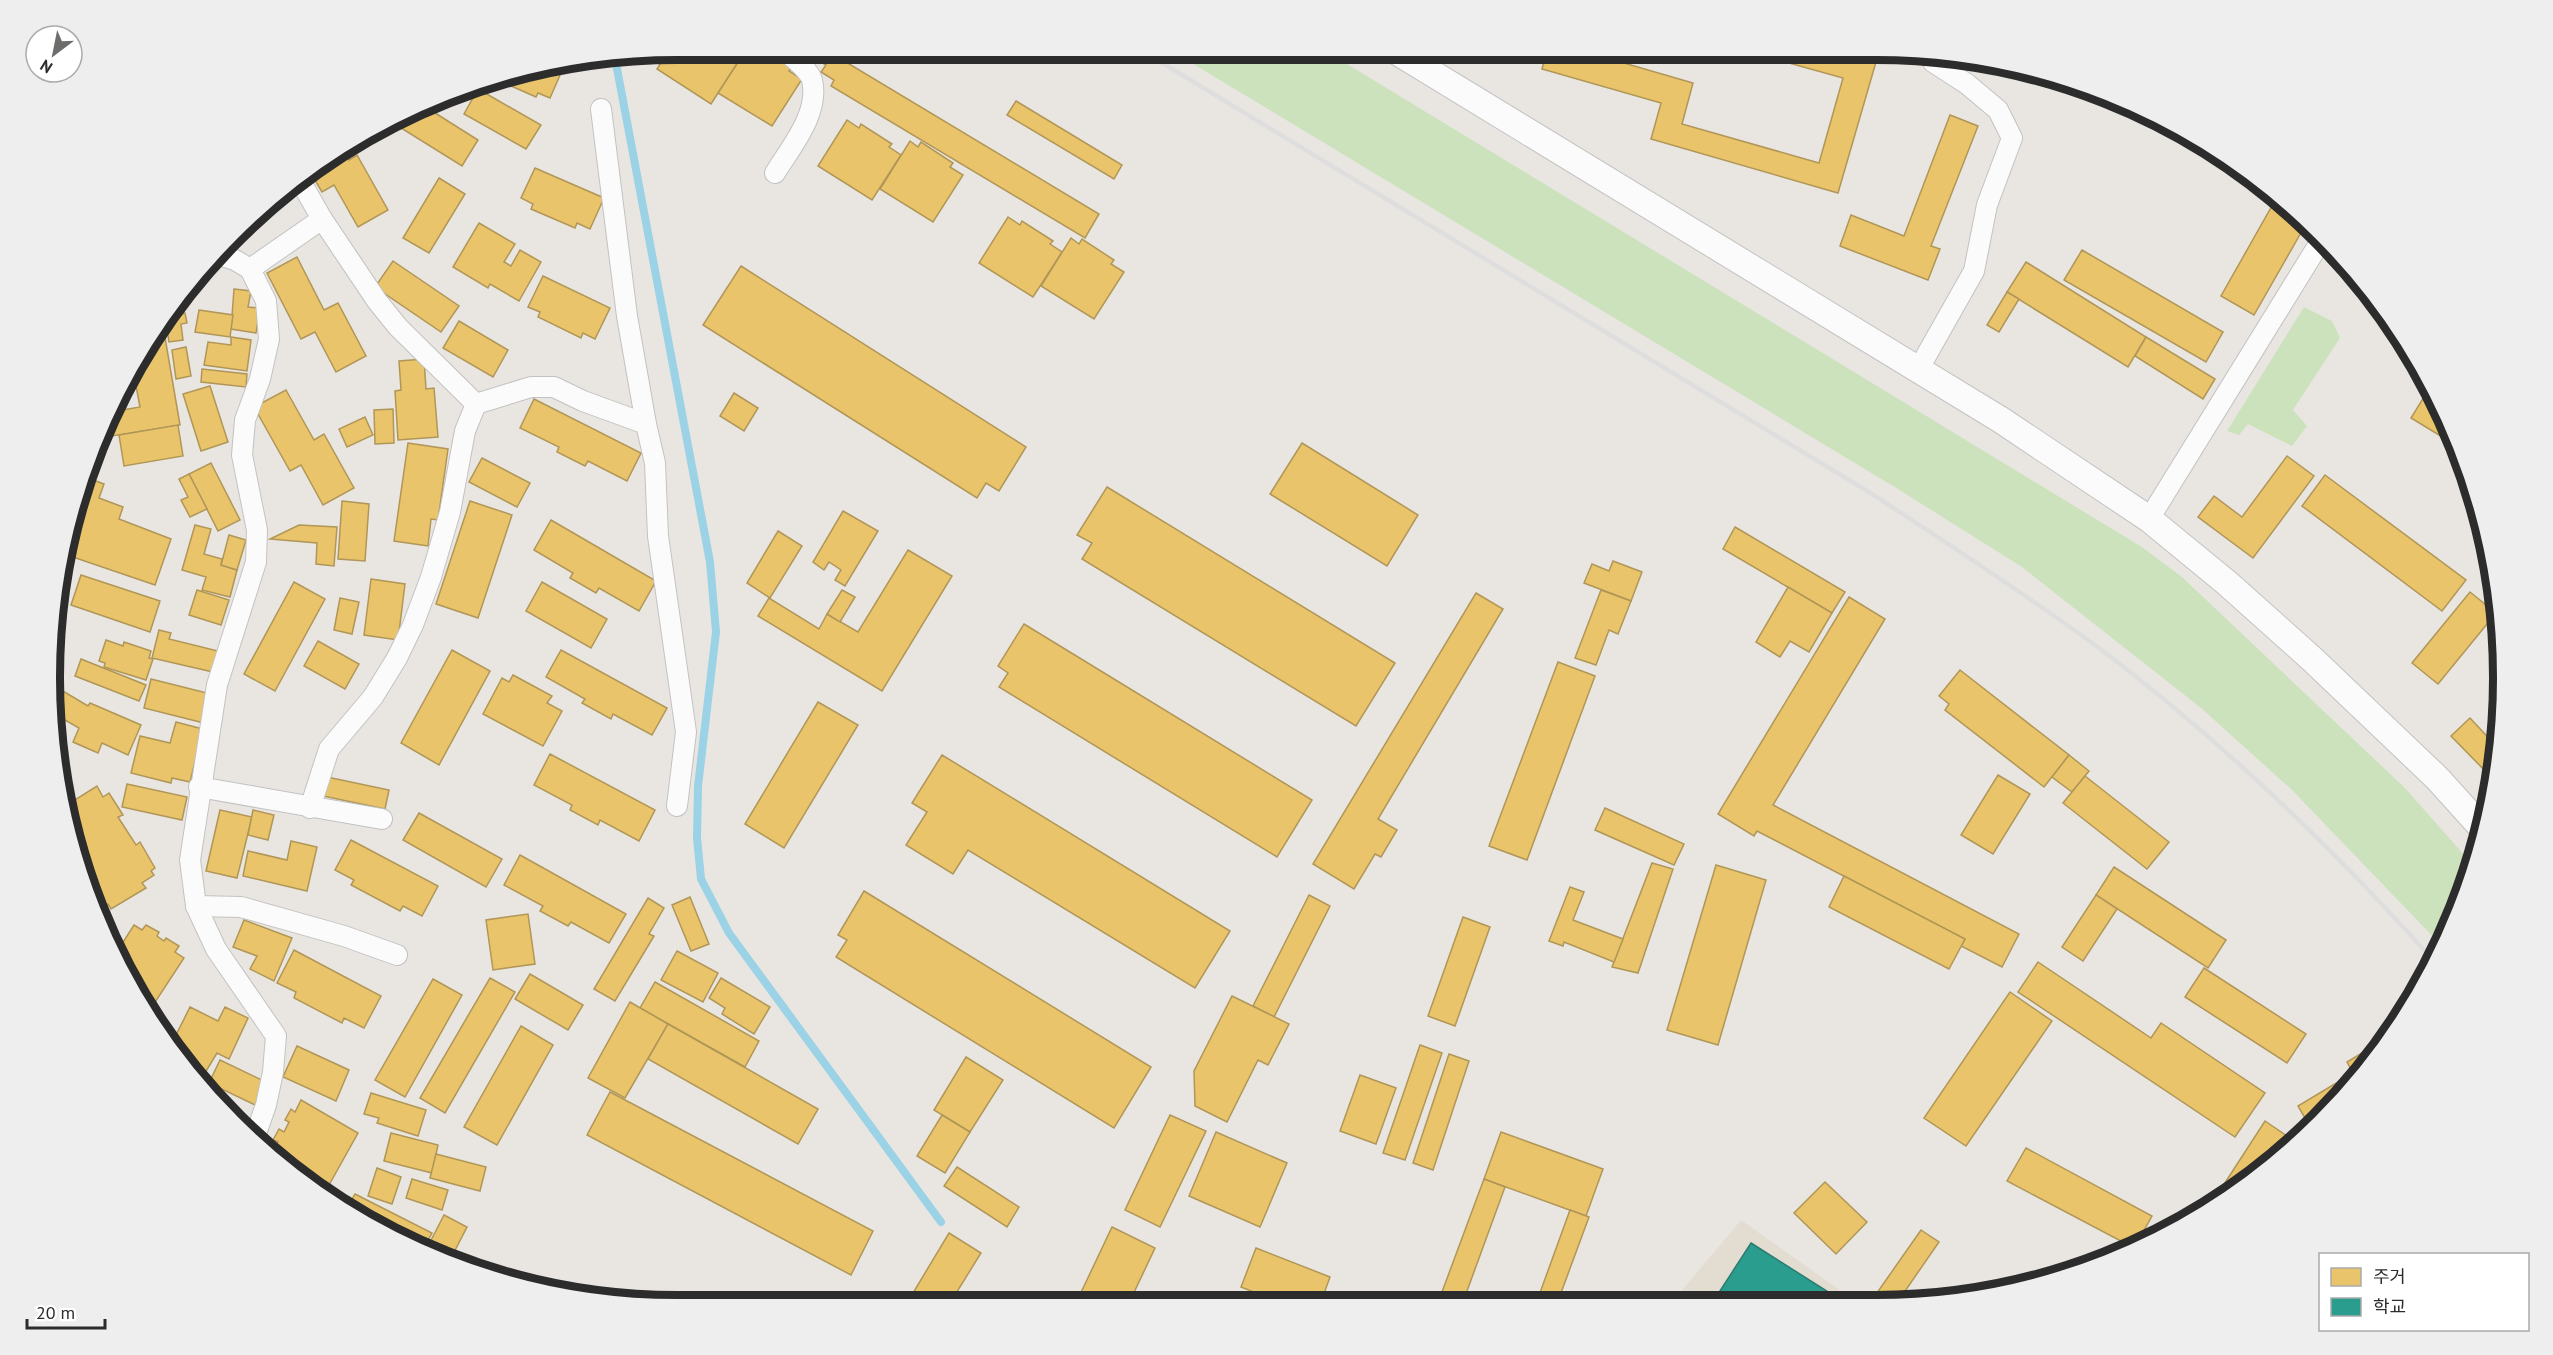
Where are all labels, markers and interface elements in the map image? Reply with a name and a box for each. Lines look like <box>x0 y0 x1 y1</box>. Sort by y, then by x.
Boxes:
north arrow <box>24 24 84 84</box>
text: N <box>36 55 56 78</box>
legend <box>2319 1253 2529 1331</box>
text: 주거 <box>2373 1265 2406 1288</box>
scale bar <box>27 1292 105 1330</box>
text: 학교 <box>2373 1295 2406 1318</box>
text: 20 m <box>36 1301 75 1324</box>

